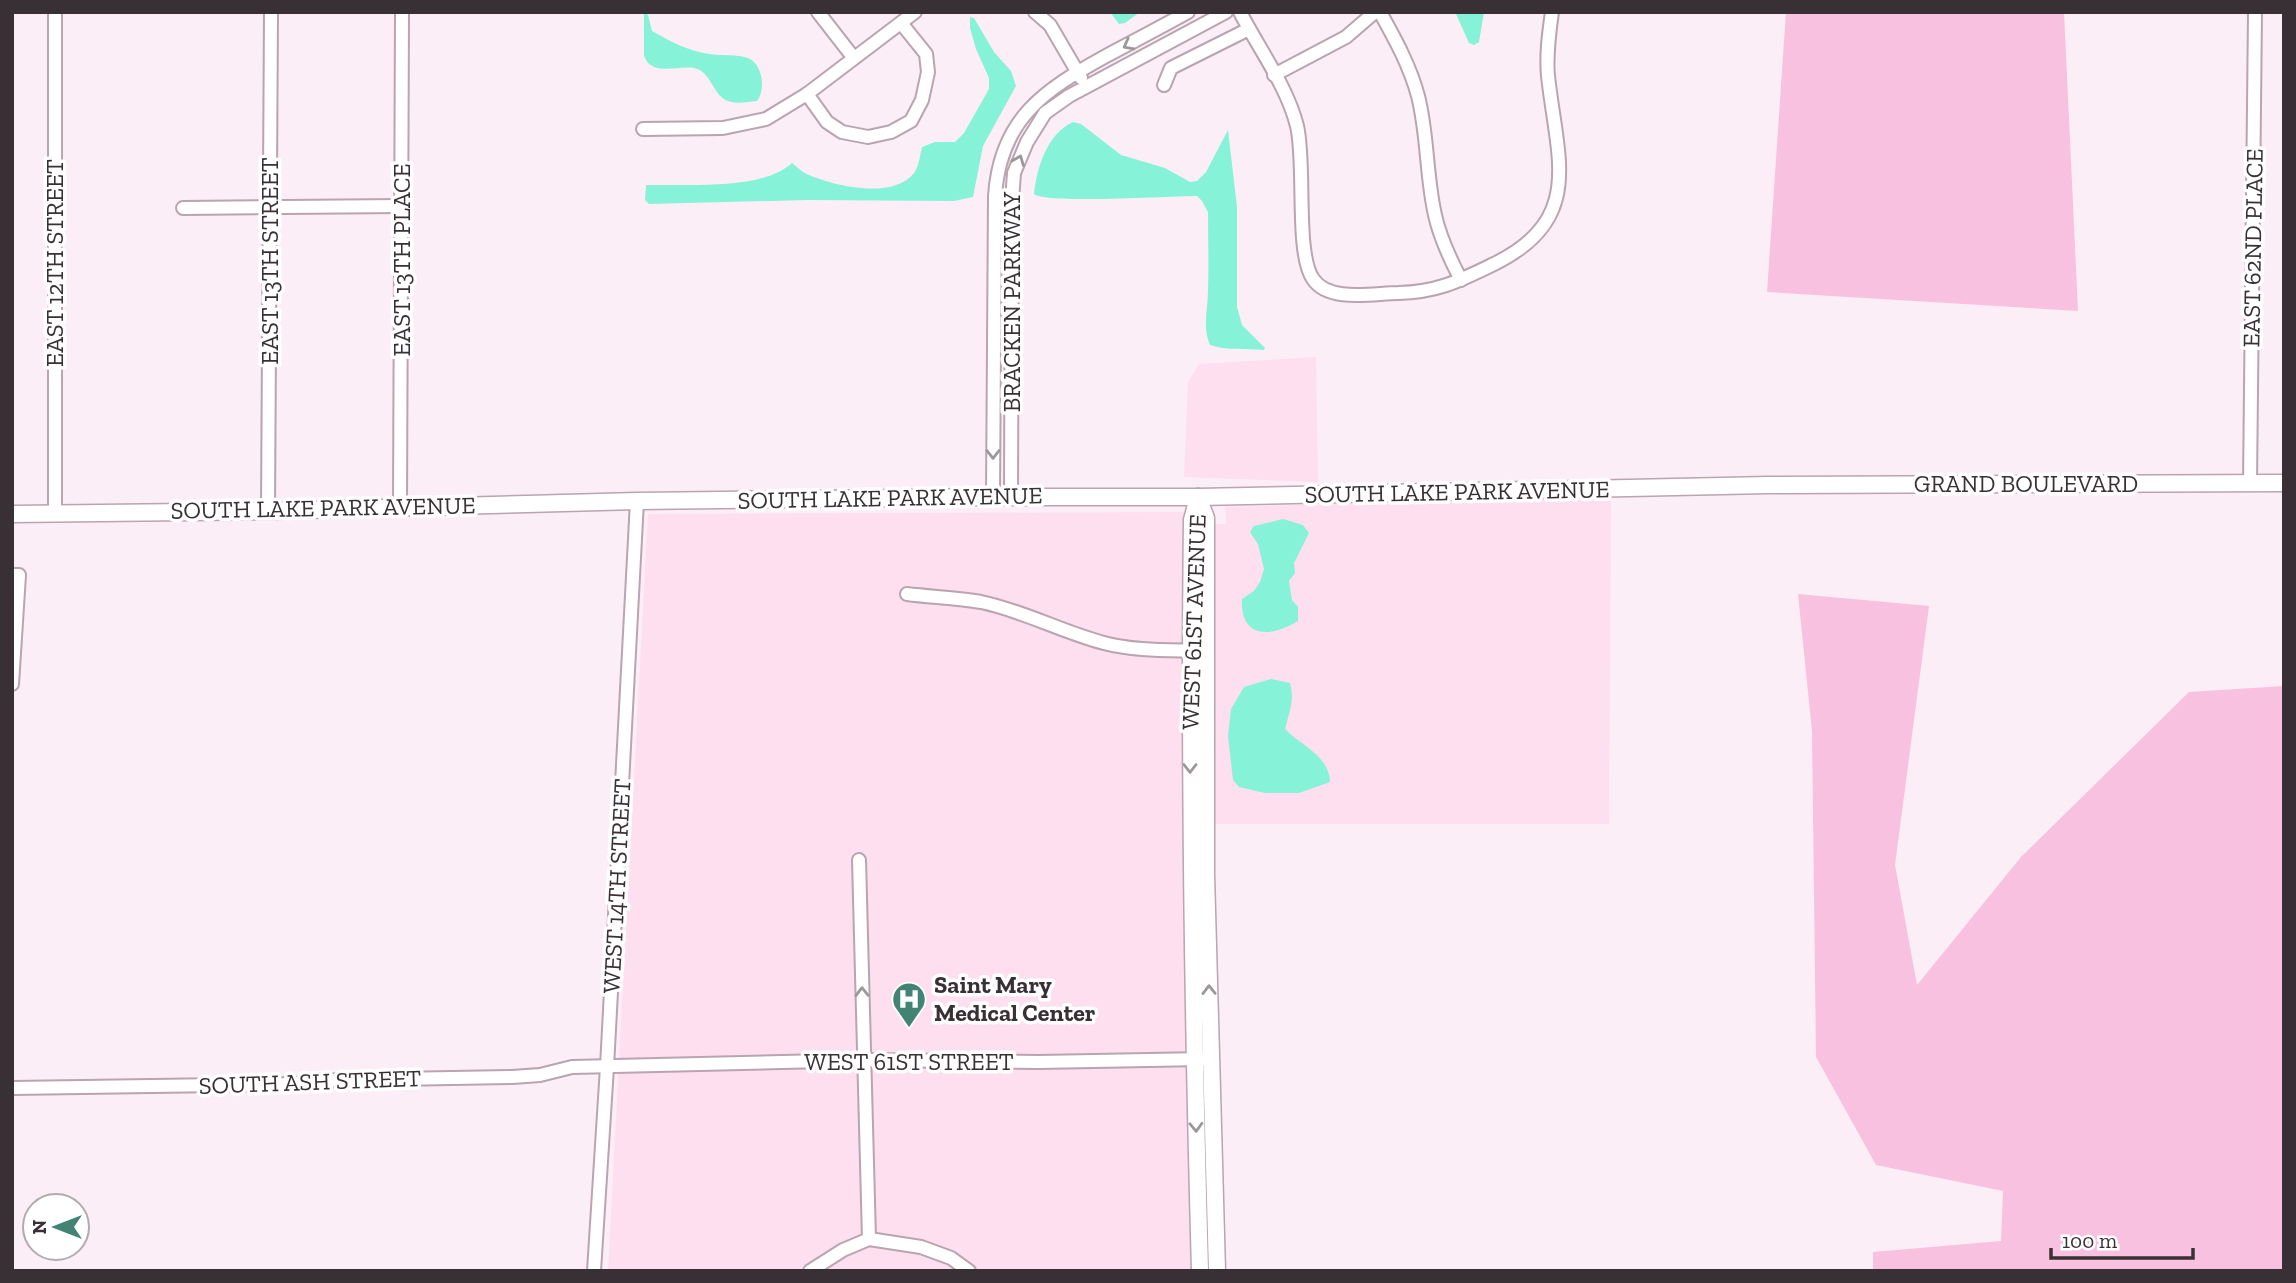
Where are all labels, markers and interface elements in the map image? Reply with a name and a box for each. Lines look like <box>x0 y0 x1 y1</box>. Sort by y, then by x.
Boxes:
one-way arrow <box>1122 36 1135 50</box>
street label: EAST 62ND PLACE <box>2236 148 2269 348</box>
one-way arrow <box>1011 155 1025 167</box>
street label: EAST 13TH STREET <box>255 157 284 365</box>
street label: EAST 12TH STREET <box>40 159 69 367</box>
street label: EAST 13TH PLACE <box>387 163 416 357</box>
street label: BRACKEN PARKWAY <box>997 192 1026 412</box>
one-way arrow <box>985 449 1001 460</box>
street label: GRAND BOULEVARD <box>1914 469 2138 498</box>
street label: SOUTH LAKE PARK AVENUE <box>1304 474 1610 509</box>
street label: SOUTH LAKE PARK AVENUE <box>737 480 1043 515</box>
street label: SOUTH LAKE PARK AVENUE <box>170 490 476 525</box>
street label: WEST 61ST AVENUE <box>1175 514 1212 730</box>
one-way arrow <box>1182 763 1198 774</box>
street label: WEST 14TH STREET <box>596 778 637 994</box>
place label: Saint Mary Medical Center <box>934 970 1096 1027</box>
hospital icon: Saint Mary Medical Center <box>890 980 928 1029</box>
one-way arrow <box>1202 984 1217 995</box>
one-way arrow <box>854 986 870 997</box>
street label: WEST 61ST STREET <box>804 1047 1014 1076</box>
street label: SOUTH ASH STREET <box>198 1063 422 1100</box>
one-way arrow <box>1188 1122 1203 1133</box>
north arrow <box>21 1192 91 1262</box>
scale bar <box>2051 1216 2193 1260</box>
text: N <box>28 1220 51 1234</box>
text: 100 m <box>2062 1228 2117 1253</box>

